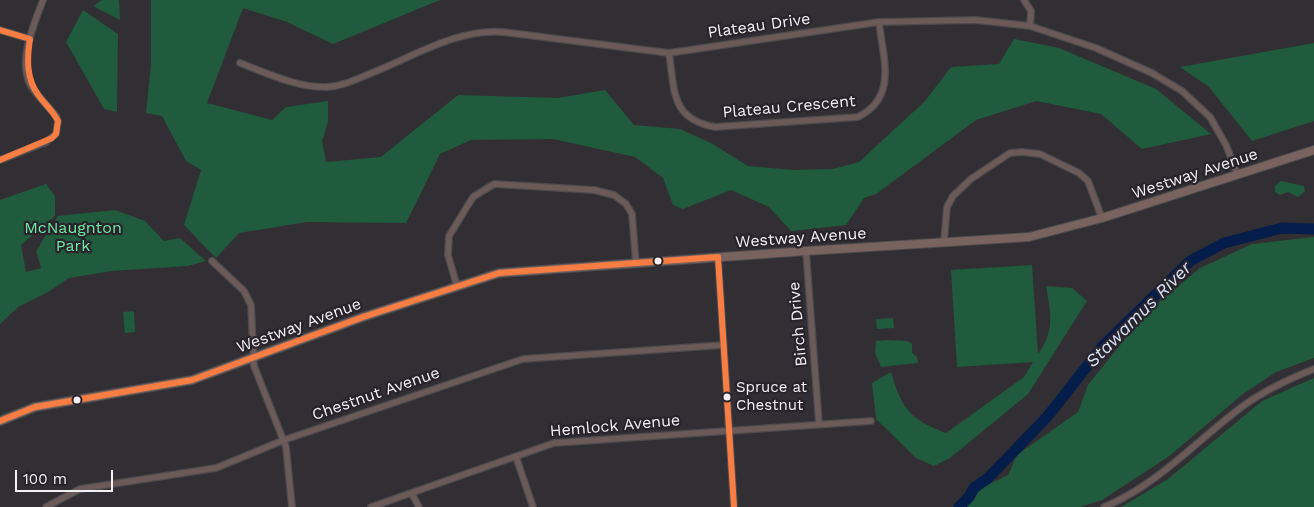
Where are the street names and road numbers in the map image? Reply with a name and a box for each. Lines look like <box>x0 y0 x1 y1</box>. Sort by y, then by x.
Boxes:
street label: Plateau Drive <box>706 9 812 43</box>
street label: Plateau Crescent <box>722 92 856 122</box>
street label: Westway Avenue <box>1130 145 1260 203</box>
street label: Westway Avenue <box>735 224 867 252</box>
street label: Birch Drive <box>785 281 811 367</box>
street label: Westway Avenue <box>234 295 364 357</box>
street label: Chestnut Avenue <box>310 363 442 425</box>
street label: Hemlock Avenue <box>549 411 681 441</box>

